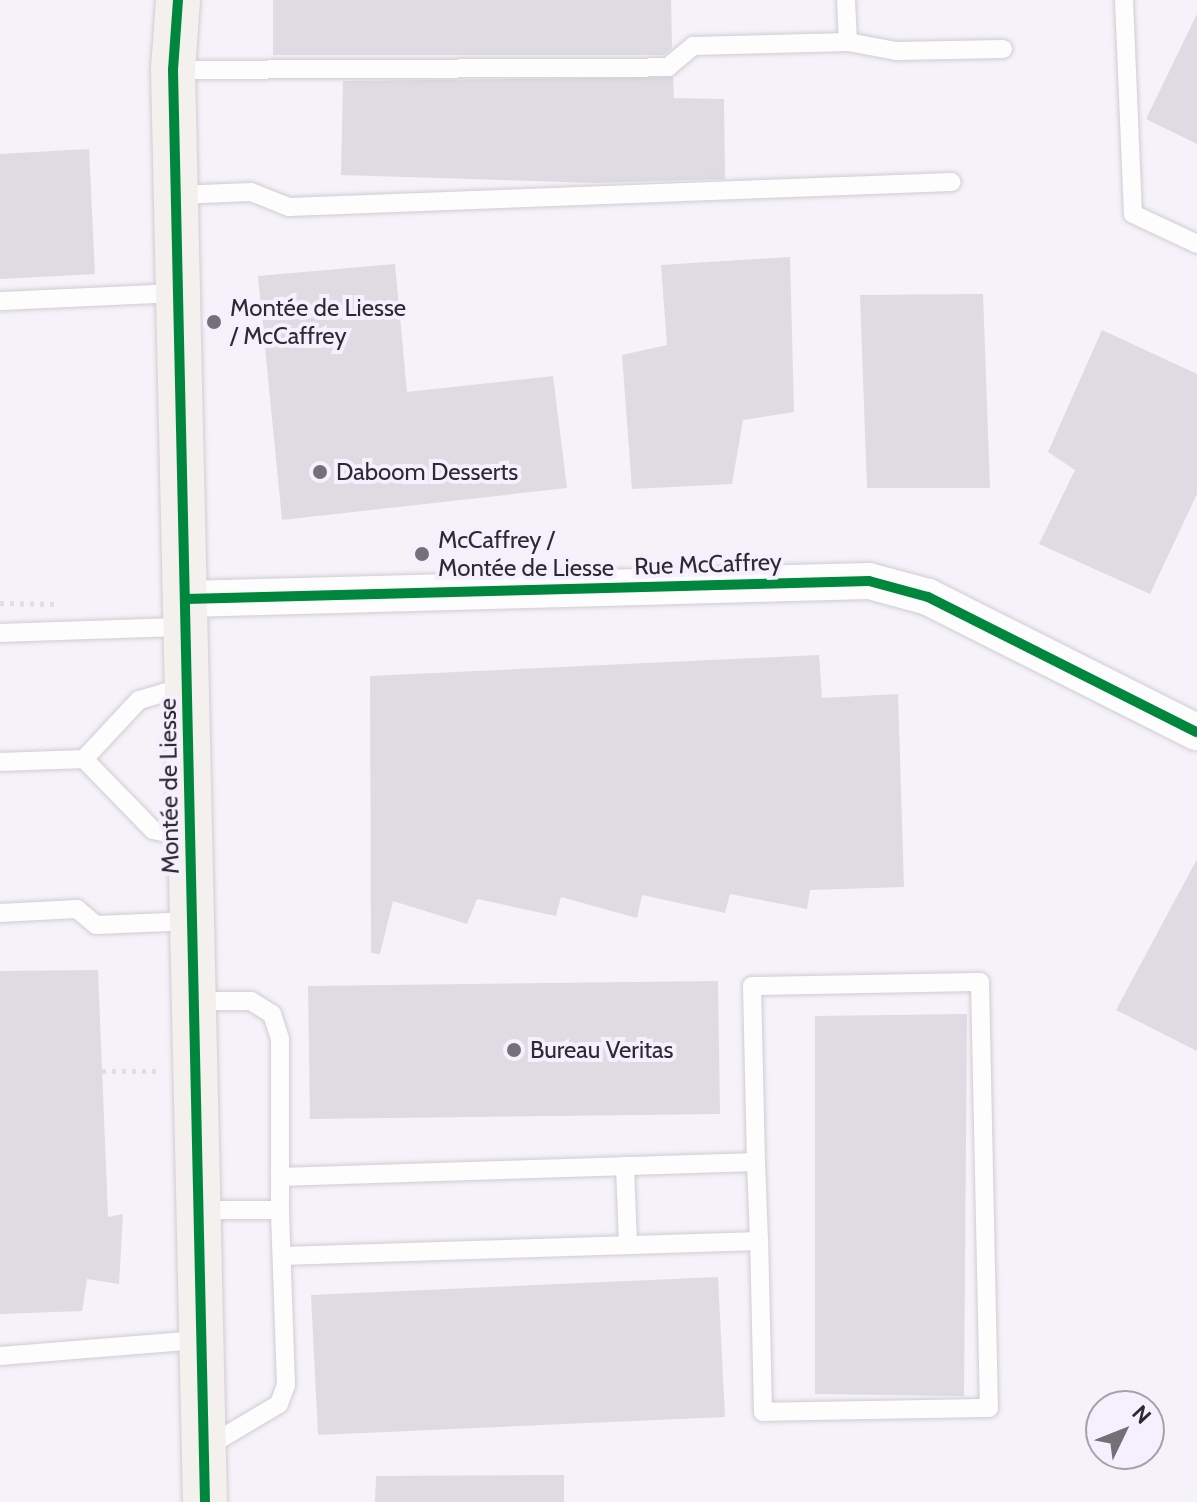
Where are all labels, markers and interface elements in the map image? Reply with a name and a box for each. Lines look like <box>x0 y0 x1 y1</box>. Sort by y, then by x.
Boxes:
place label: Montée de Liesse / McCaffrey <box>230 294 406 350</box>
marker: Montée de Liesse / McCaffrey <box>205 313 223 331</box>
place label: Daboom Desserts <box>336 458 518 486</box>
marker: Daboom Desserts <box>311 463 329 481</box>
place label: McCaffrey / Montée de Liesse <box>438 526 614 582</box>
marker: McCaffrey / Montée de Liesse <box>413 545 431 563</box>
street label: Rue McCaffrey <box>634 547 782 581</box>
street label: Montée de Liesse <box>153 698 185 874</box>
place label: Bureau Veritas <box>530 1036 674 1064</box>
marker: Bureau Veritas <box>505 1041 523 1059</box>
north arrow <box>1085 1390 1165 1470</box>
text: N <box>1126 1400 1157 1430</box>

